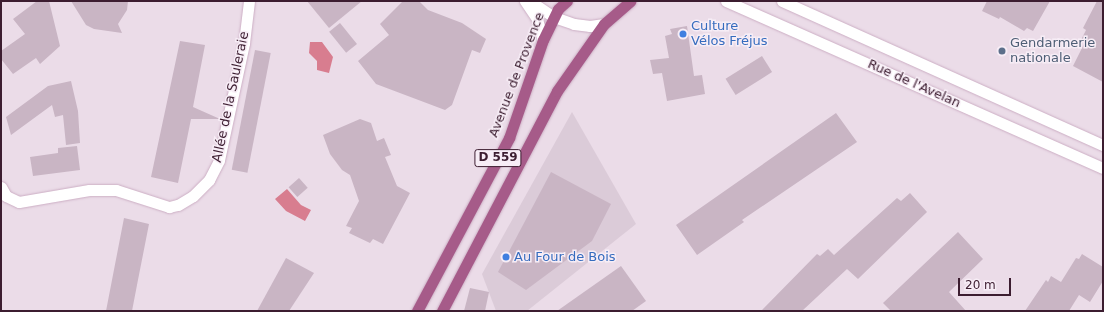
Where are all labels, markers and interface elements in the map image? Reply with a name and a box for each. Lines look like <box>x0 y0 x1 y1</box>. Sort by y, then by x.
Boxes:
street label: Avenue de Provence <box>486 10 548 140</box>
place label: Culture Vélos Fréjus <box>691 19 768 50</box>
marker: Culture Vélos Fréjus <box>678 29 688 39</box>
street label: Allée de la Sauleraie <box>210 30 252 164</box>
place label: Gendarmerie nationale <box>1010 36 1095 67</box>
marker: Gendarmerie nationale <box>997 46 1007 56</box>
street label: Rue de l'Avelan <box>865 57 963 111</box>
road number: D 559 <box>474 148 522 168</box>
place label: Au Four de Bois <box>514 249 616 265</box>
marker: Au Four de Bois <box>501 252 511 262</box>
scale bar <box>960 270 1013 296</box>
text: 20 m <box>965 278 996 292</box>

